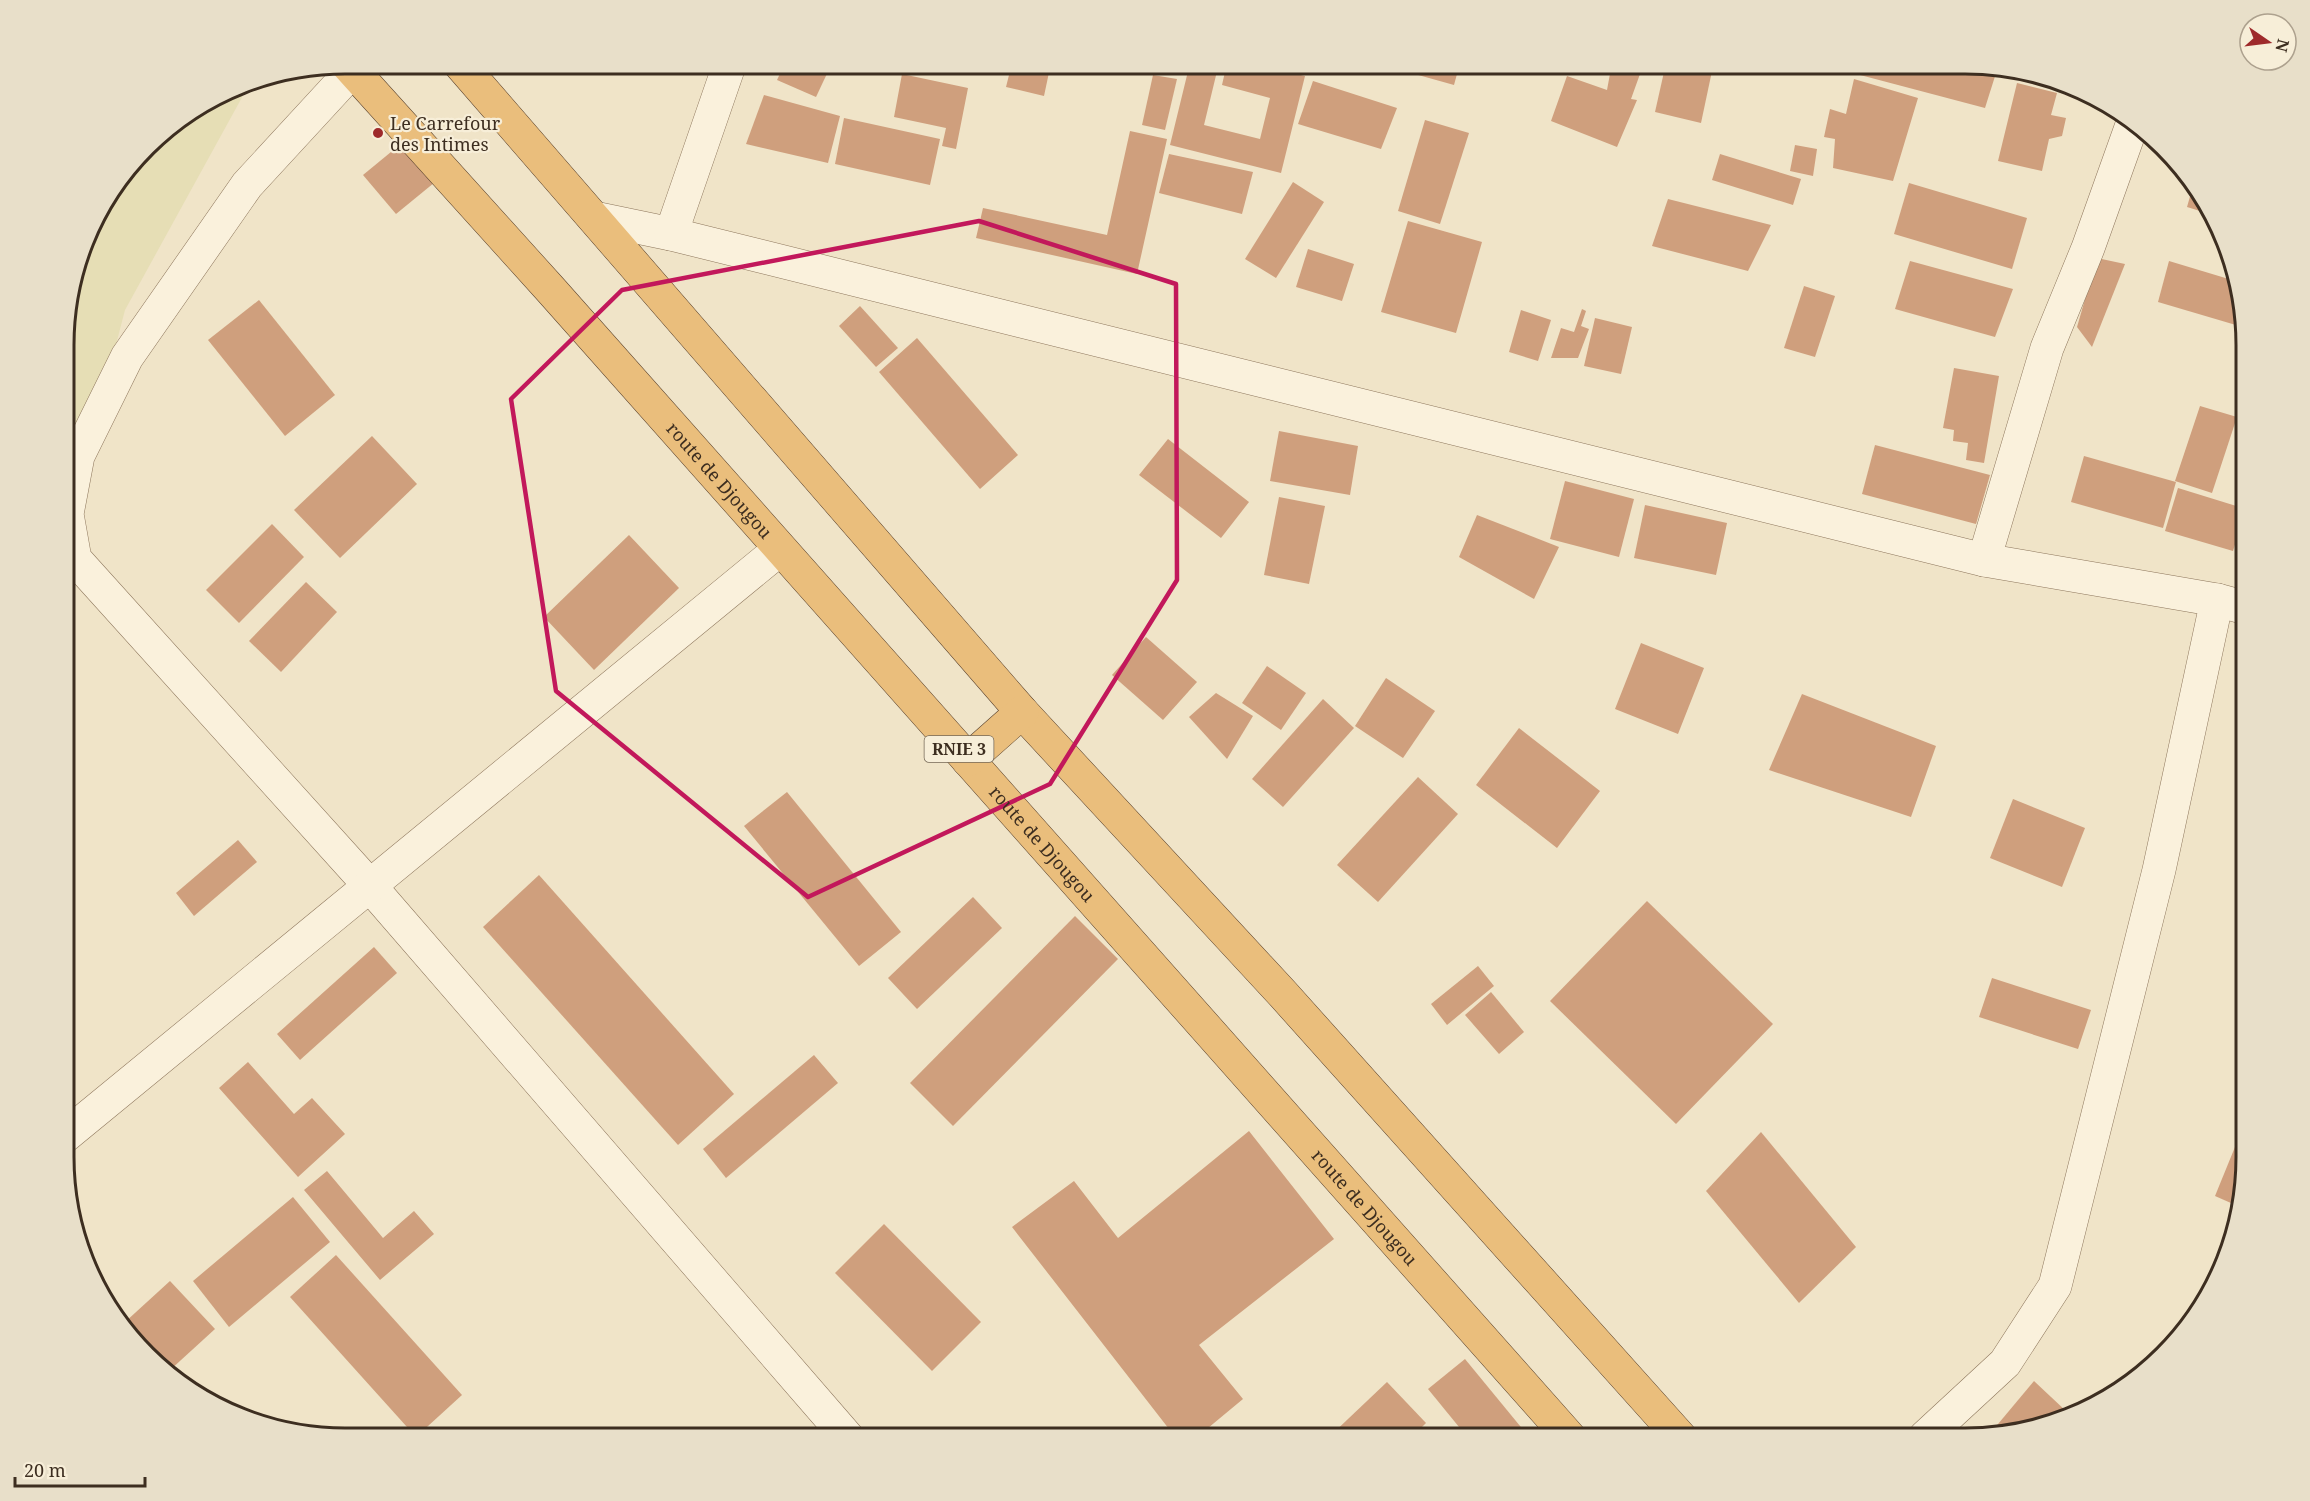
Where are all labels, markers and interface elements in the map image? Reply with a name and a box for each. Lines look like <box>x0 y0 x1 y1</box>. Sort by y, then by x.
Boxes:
north arrow <box>2238 12 2298 72</box>
text: N <box>2270 37 2295 55</box>
place label: Le Carrefour des Intimes <box>390 111 501 156</box>
marker: Le Carrefour des Intimes <box>371 126 385 140</box>
street label: route de Djougou <box>662 417 778 544</box>
road number: RNIE 3 <box>924 736 994 762</box>
street label: route de Djougou <box>984 780 1101 907</box>
street label: route de Djougou <box>1307 1144 1423 1271</box>
scale bar <box>15 1450 146 1488</box>
text: 20 m <box>24 1458 66 1482</box>

